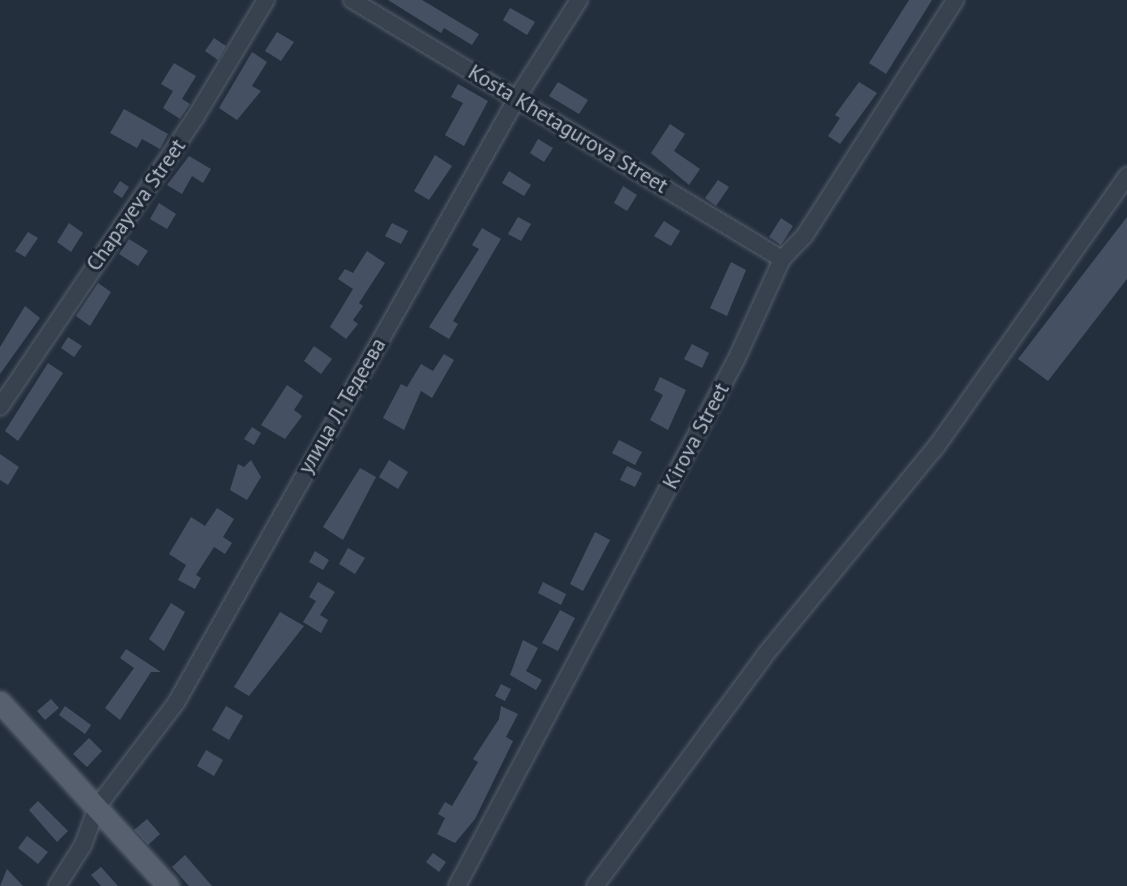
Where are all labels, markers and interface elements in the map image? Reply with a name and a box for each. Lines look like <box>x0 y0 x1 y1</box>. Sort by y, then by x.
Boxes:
street label: Kosta Khetagurova Street <box>464 59 672 199</box>
street label: Chapayeva Street <box>81 134 191 276</box>
street label: улица Л. Тедеева <box>292 333 392 479</box>
street label: Kirova Street <box>658 379 734 493</box>

